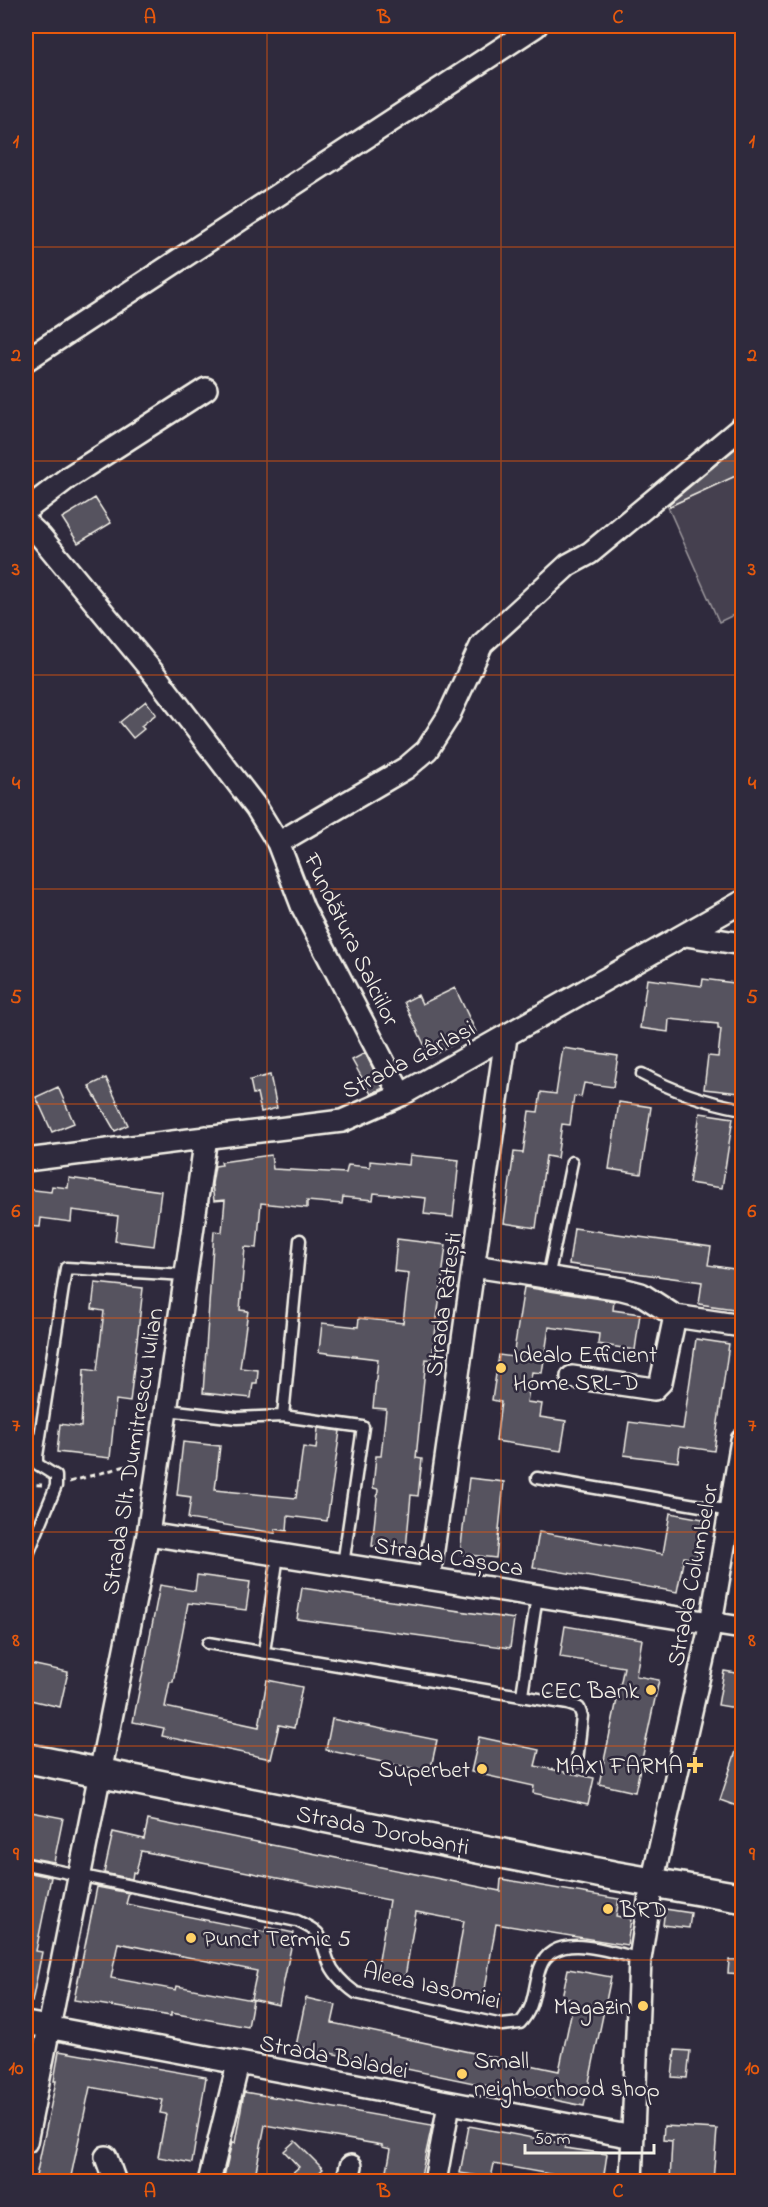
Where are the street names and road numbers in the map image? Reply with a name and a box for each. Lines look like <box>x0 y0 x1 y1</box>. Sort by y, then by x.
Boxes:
street label: Fundătura Salciilor <box>292 847 407 1033</box>
street label: Strada Gârlași <box>336 1013 482 1110</box>
street label: Strada Rătești <box>418 1230 473 1379</box>
street label: Strada Slt. Dumitrescu Iulian <box>94 1305 174 1597</box>
street label: Strada Columbelor <box>660 1481 729 1670</box>
street label: Strada Cașoca <box>371 1529 526 1588</box>
street label: Strada Dorobanți <box>293 1798 472 1866</box>
street label: Aleea Iasomiei <box>359 1955 504 2020</box>
street label: Strada Baladei <box>256 2027 411 2090</box>

